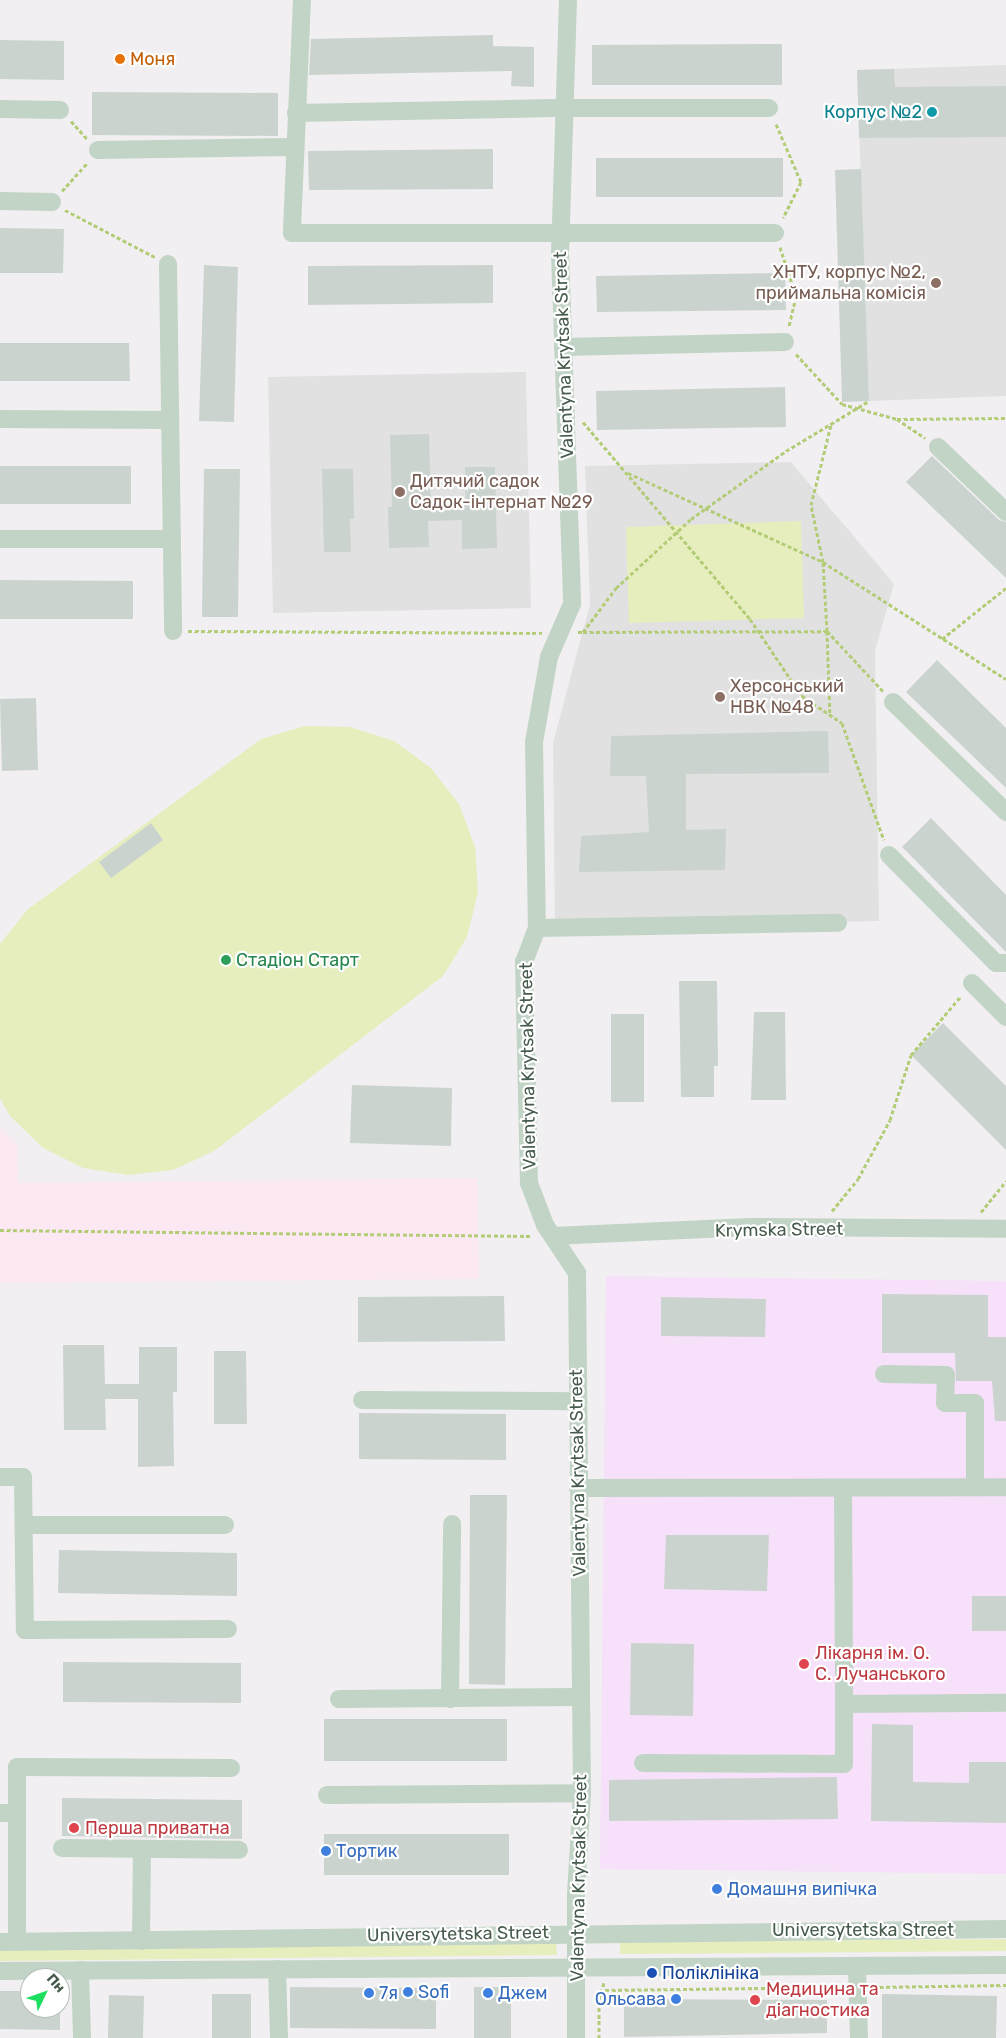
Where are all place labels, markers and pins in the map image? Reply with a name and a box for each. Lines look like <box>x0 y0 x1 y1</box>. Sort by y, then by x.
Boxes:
place label: Моня <box>130 48 175 70</box>
marker: Моня <box>114 53 126 65</box>
place label: Корпус №2 <box>824 101 922 123</box>
marker: Корпус №2 <box>926 106 938 118</box>
place label: ХНТУ, корпус №2, приймальна комісія <box>755 262 926 304</box>
marker: ХНТУ, корпус №2, приймальна комісія <box>930 277 942 289</box>
place label: Дитячий садок Садок-інтернат №29 <box>410 471 593 514</box>
marker: Дитячий садок Садок-інтернат №29 <box>394 486 406 498</box>
place label: Херсонський НВК №48 <box>730 676 844 719</box>
marker: Херсонський НВК №48 <box>714 691 726 703</box>
place label: Стадіон Старт <box>236 949 359 971</box>
marker: Стадіон Старт <box>220 954 232 966</box>
place label: Лікарня ім. О. С. Лучанського <box>815 1643 946 1686</box>
marker: Лікарня ім. О. С. Лучанського <box>797 1657 811 1671</box>
place label: Перша приватна <box>85 1817 230 1839</box>
marker: Перша приватна <box>67 1821 81 1835</box>
place label: Тортик <box>336 1840 397 1862</box>
marker: Тортик <box>320 1845 332 1857</box>
place label: Домашня випічка <box>727 1878 877 1900</box>
marker: Домашня випічка <box>711 1883 723 1895</box>
place label: Поліклініка <box>662 1962 759 1984</box>
marker: Поліклініка <box>646 1967 658 1979</box>
place label: Медицина та діагностика <box>766 1979 879 2022</box>
place label: Sofi <box>418 1981 449 2003</box>
place label: 7я <box>379 1982 398 2004</box>
place label: Джем <box>498 1982 547 2004</box>
marker: Sofi <box>402 1986 414 1998</box>
marker: 7я <box>363 1987 375 1999</box>
marker: Джем <box>482 1987 494 1999</box>
place label: Ольсава <box>595 1988 666 2010</box>
marker: Ольсава <box>670 1993 682 2005</box>
marker: Медицина та діагностика <box>748 1993 762 2007</box>

